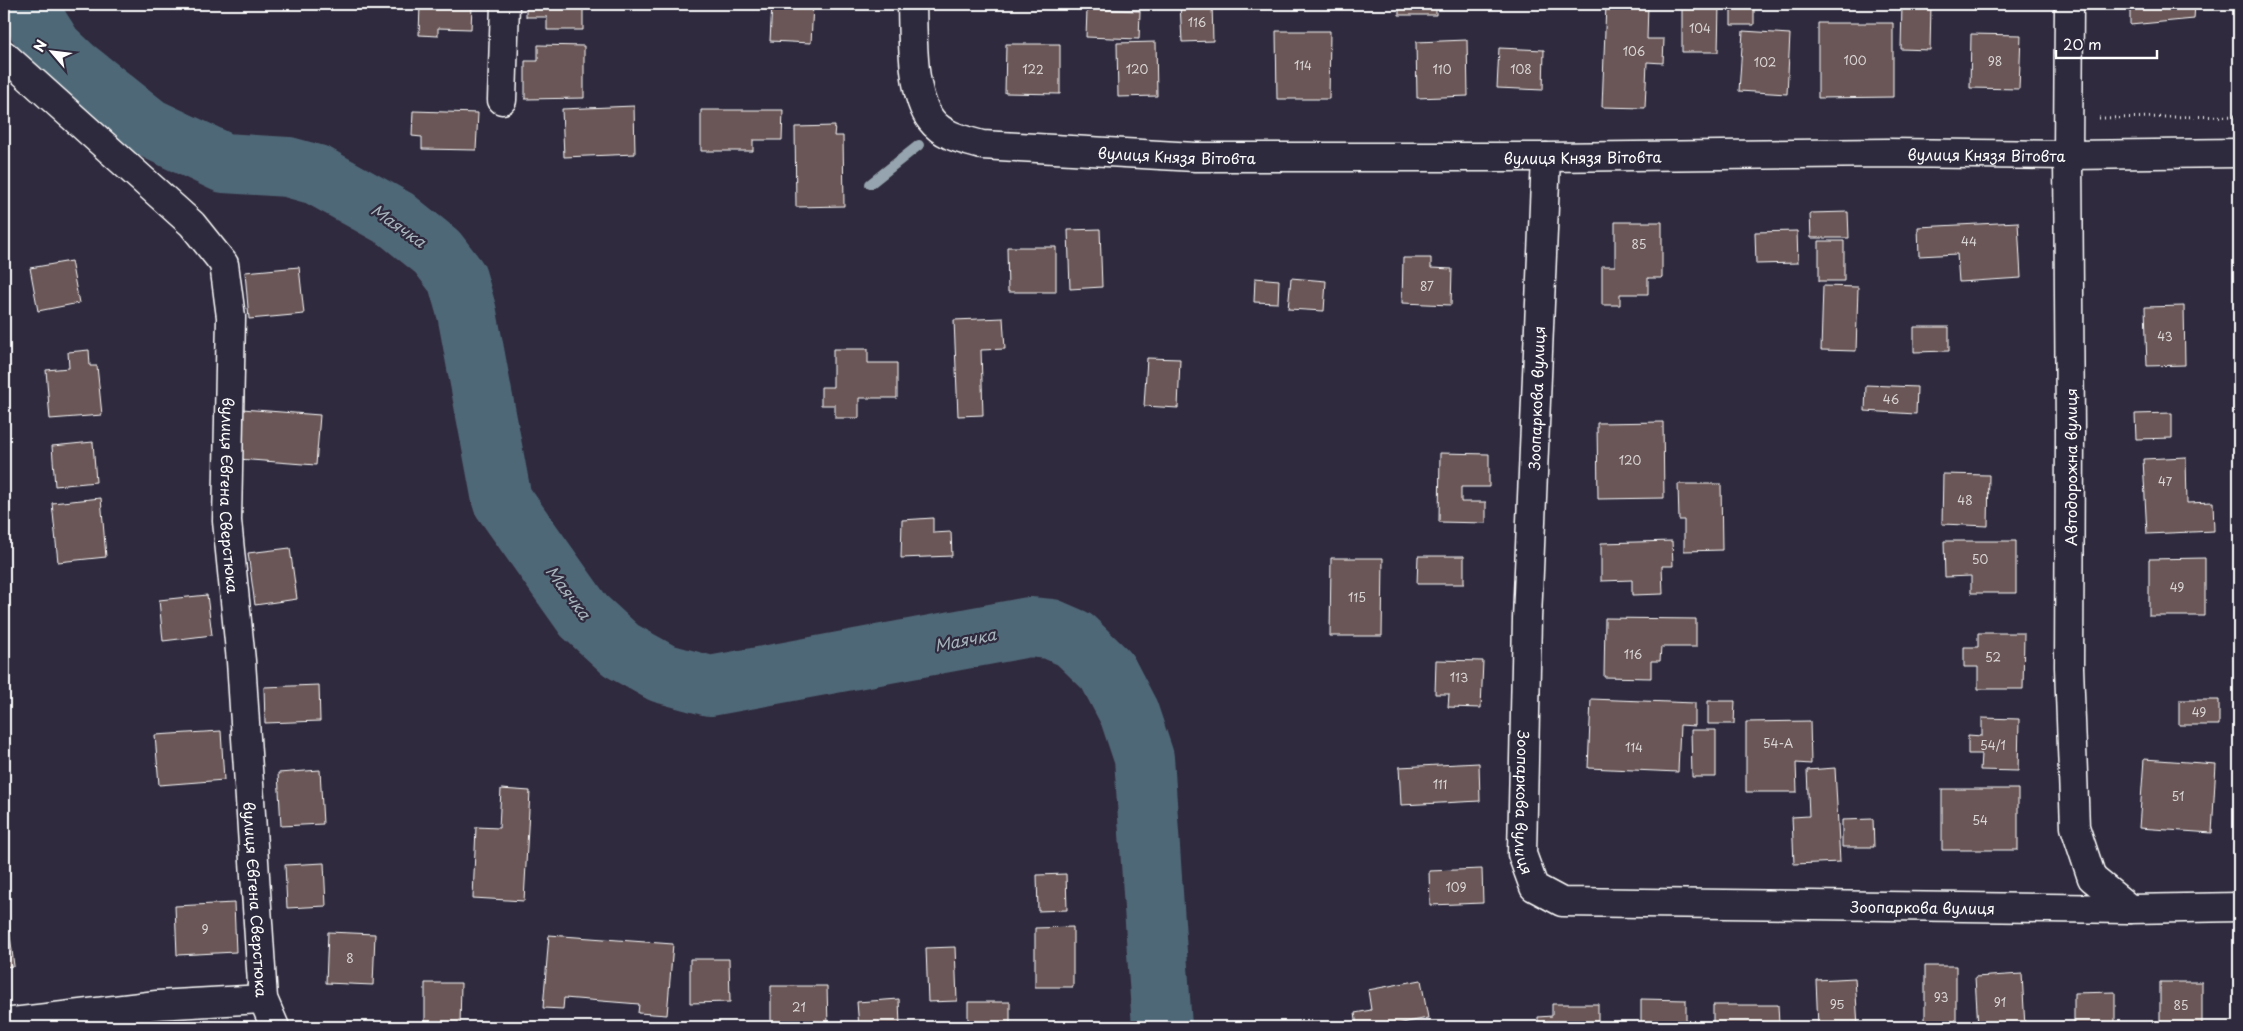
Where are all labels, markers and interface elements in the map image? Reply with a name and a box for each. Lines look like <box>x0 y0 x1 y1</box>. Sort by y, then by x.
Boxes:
house number: 116 <box>1188 13 1206 31</box>
house number: 104 <box>1689 19 1711 37</box>
north arrow <box>28 28 78 78</box>
scale bar <box>2056 28 2157 60</box>
text: 20 m <box>2063 32 2102 55</box>
text: N <box>28 36 52 55</box>
house number: 106 <box>1623 42 1645 60</box>
house number: 100 <box>1844 51 1867 69</box>
house number: 98 <box>1988 52 2002 70</box>
house number: 102 <box>1754 53 1776 71</box>
house number: 114 <box>1294 56 1312 74</box>
house number: 122 <box>1022 60 1044 78</box>
house number: 120 <box>1126 60 1148 78</box>
house number: 110 <box>1433 60 1452 78</box>
house number: 108 <box>1510 60 1532 78</box>
street label: вулиця Князя Вітовта <box>1097 140 1256 169</box>
street label: вулиця Князя Вітовта <box>1907 142 2067 166</box>
street label: вулиця Князя Вітовта <box>1504 144 1663 169</box>
water label: Маячка <box>367 197 432 253</box>
house number: 44 <box>1961 232 1977 250</box>
house number: 85 <box>1632 235 1646 253</box>
house number: 87 <box>1420 277 1434 295</box>
street label: Зоопаркова вулиця <box>1522 325 1550 472</box>
house number: 43 <box>2157 327 2173 345</box>
street label: Автодорожна вулиця <box>2059 388 2082 546</box>
house number: 46 <box>1883 390 1899 408</box>
street label: вулиця Євгена Сверстюка <box>215 397 246 595</box>
house number: 120 <box>1619 451 1641 469</box>
house number: 47 <box>2158 472 2173 490</box>
house number: 48 <box>1957 491 1973 509</box>
house number: 50 <box>1972 550 1988 568</box>
water label: Маячка <box>541 560 598 625</box>
house number: 49 <box>2170 578 2184 596</box>
house number: 115 <box>1348 588 1366 606</box>
water label: Маячка <box>932 621 999 657</box>
house number: 116 <box>1624 645 1642 663</box>
house number: 52 <box>1985 648 2001 666</box>
house number: 113 <box>1450 668 1468 686</box>
house number: 49 <box>2192 703 2206 721</box>
street label: Зоопаркова вулиця <box>1510 729 1540 877</box>
house number: 54-А <box>1763 734 1793 752</box>
house number: 54/1 <box>1980 736 2006 754</box>
house number: 114 <box>1625 738 1643 756</box>
house number: 111 <box>1433 775 1447 793</box>
house number: 51 <box>2172 787 2184 805</box>
street label: вулиця Євгена Сверстюка <box>239 801 274 998</box>
house number: 54 <box>1972 811 1988 829</box>
house number: 109 <box>1445 878 1467 896</box>
street label: Зоопаркова вулиця <box>1849 894 1995 919</box>
house number: 9 <box>201 920 209 938</box>
house number: 8 <box>346 949 354 967</box>
house number: 93 <box>1934 988 1948 1006</box>
house number: 91 <box>1994 993 2006 1011</box>
house number: 95 <box>1830 995 1844 1013</box>
house number: 85 <box>2174 996 2188 1014</box>
house number: 21 <box>792 998 806 1016</box>

